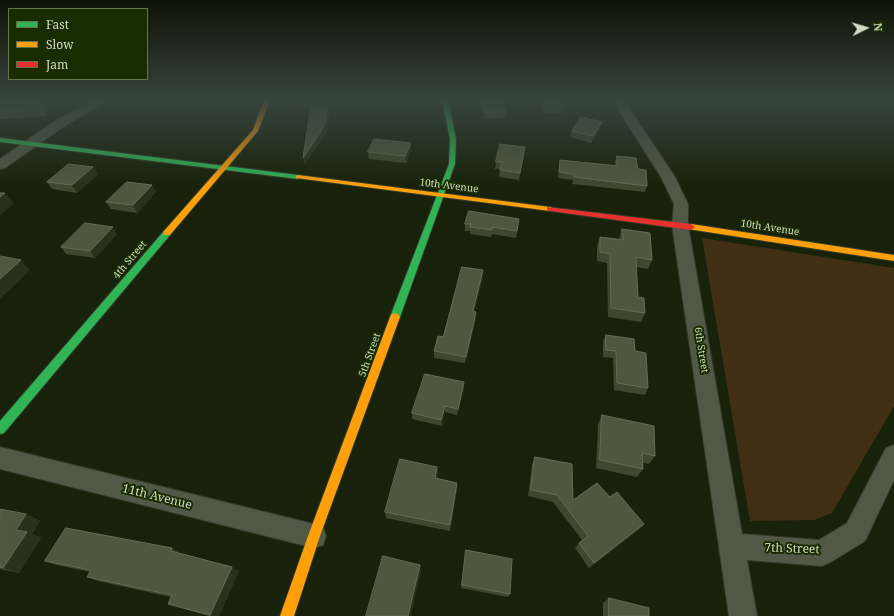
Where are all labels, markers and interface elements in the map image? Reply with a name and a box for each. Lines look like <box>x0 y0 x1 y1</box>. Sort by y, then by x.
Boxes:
legend <box>8 8 148 80</box>
north arrow <box>846 8 886 48</box>
text: Fast <box>46 16 69 33</box>
text: N <box>871 22 886 32</box>
text: Slow <box>46 36 74 53</box>
text: Jam <box>46 56 68 73</box>
street label: 10th Avenue <box>419 176 479 196</box>
street label: 10th Avenue <box>740 217 800 239</box>
street label: 4th Street <box>111 239 149 281</box>
street label: 6th Street <box>691 326 711 374</box>
street label: 5th Street <box>357 331 383 379</box>
street label: 11th Avenue <box>121 481 193 513</box>
street label: 7th Street <box>764 541 820 557</box>

